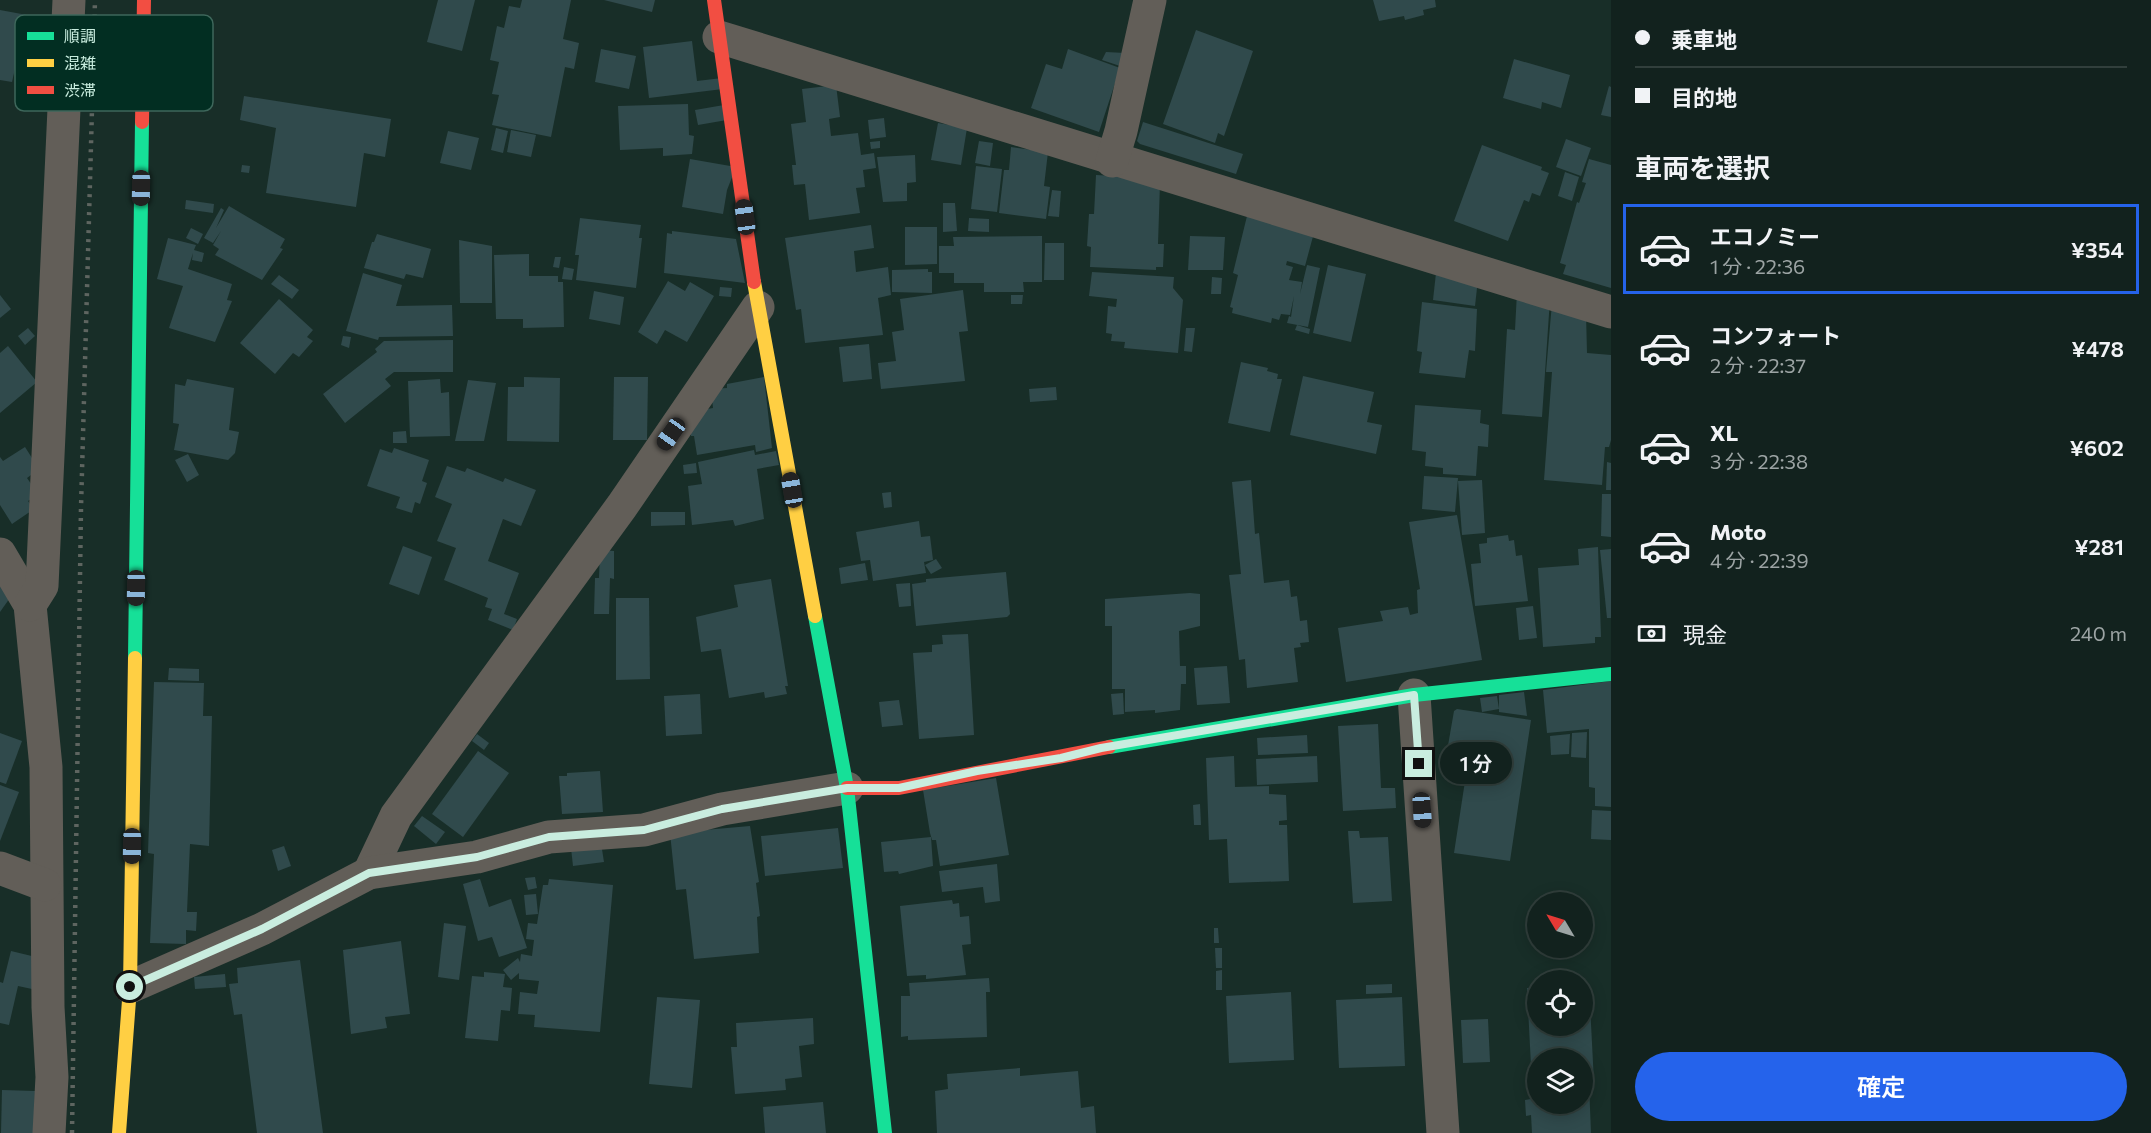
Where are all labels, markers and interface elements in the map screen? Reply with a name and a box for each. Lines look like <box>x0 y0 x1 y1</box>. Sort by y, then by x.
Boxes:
legend <box>15 15 213 111</box>
text: 順調 <box>64 26 96 45</box>
text: 乗車地 <box>1671 26 1737 53</box>
text: 混雑 <box>64 53 96 72</box>
text: 渋滞 <box>64 80 96 99</box>
text: 目的地 <box>1671 84 1737 111</box>
text: 車両を選択 <box>1635 151 1770 184</box>
car <box>132 170 150 206</box>
car <box>734 198 756 236</box>
icon: car <box>1638 222 1692 276</box>
text: エコノミー <box>1710 223 1820 250</box>
text: ¥354 <box>2071 236 2124 263</box>
text: 1 分 · 22:36 <box>1710 254 1805 278</box>
icon: car <box>1638 321 1692 375</box>
text: コンフォート <box>1710 322 1841 349</box>
text: ¥478 <box>2072 335 2124 362</box>
text: 2 分 · 22:37 <box>1710 353 1806 377</box>
car <box>653 414 689 454</box>
text: XL <box>1710 419 1738 446</box>
icon: car <box>1638 420 1692 474</box>
text: ¥602 <box>2070 434 2124 461</box>
text: 3 分 · 22:38 <box>1710 449 1808 473</box>
car <box>780 471 804 509</box>
text: Moto <box>1710 518 1766 545</box>
icon: car <box>1638 519 1692 573</box>
text: ¥281 <box>2074 533 2124 560</box>
text: 4 分 · 22:39 <box>1710 548 1809 572</box>
car <box>127 570 145 606</box>
icon: cash <box>1635 617 1668 650</box>
text: 現金 <box>1683 621 1727 648</box>
text: 240 m <box>2070 621 2127 645</box>
callout: 1 分 <box>1440 743 1512 785</box>
route end <box>1405 750 1432 777</box>
text: 1 分 <box>1460 751 1492 775</box>
car <box>1412 791 1432 829</box>
car <box>123 828 141 864</box>
north arrow <box>1527 892 1593 958</box>
map controls <box>1527 892 1593 1114</box>
button: locate <box>1527 970 1593 1036</box>
route start <box>116 973 143 1000</box>
button: layers <box>1527 1048 1593 1114</box>
button: 確定 <box>1635 1052 2127 1121</box>

